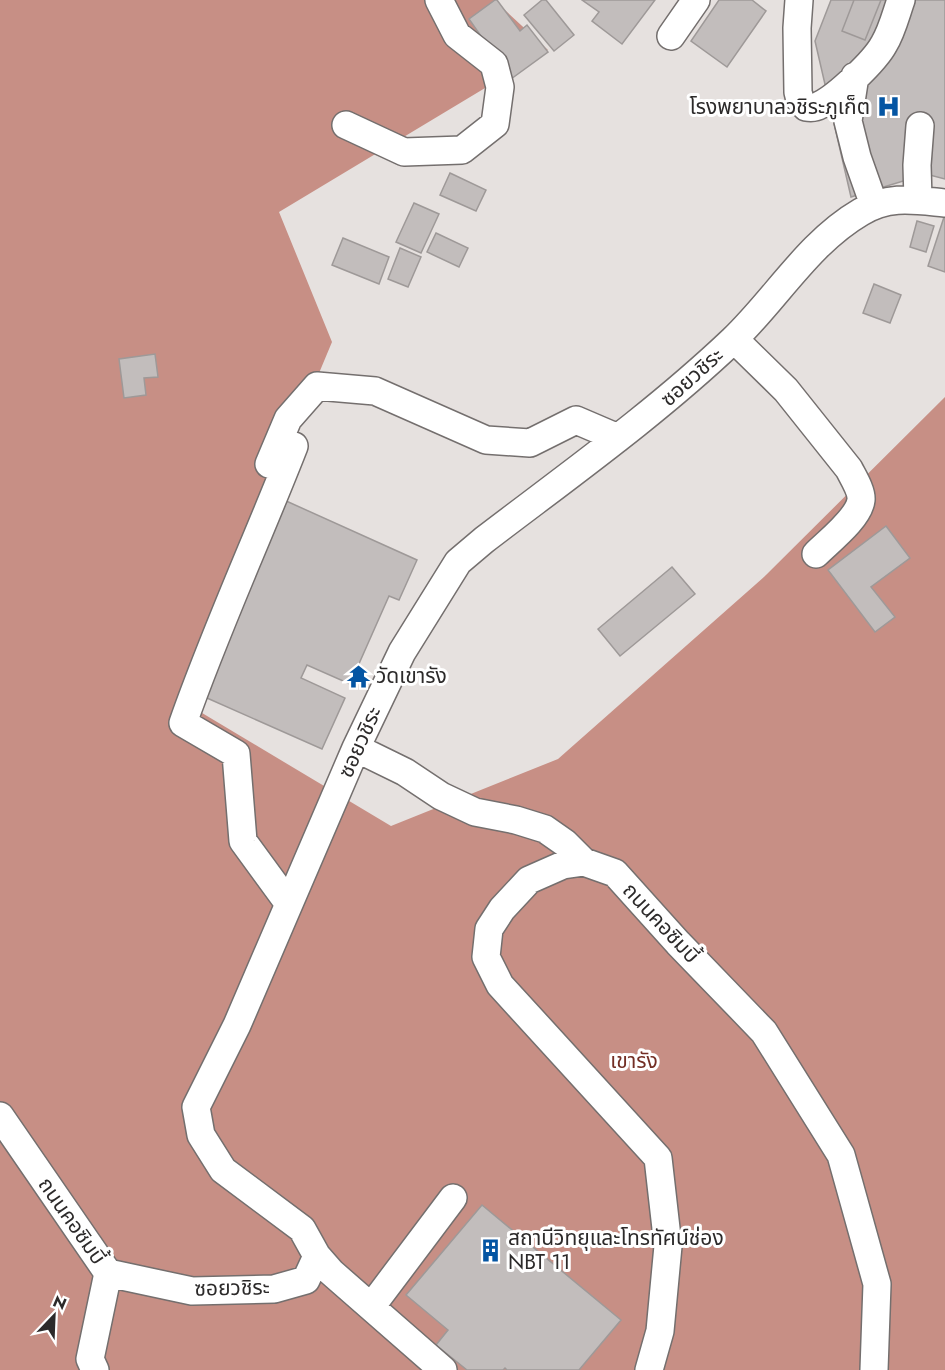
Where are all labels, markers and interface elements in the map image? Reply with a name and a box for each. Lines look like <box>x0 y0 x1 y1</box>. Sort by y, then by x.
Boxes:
place label: โรงพยาบาลวชิระภูเก็ต <box>689 92 870 122</box>
hospital icon: โรงพยาบาลวชิระภูเก็ต <box>875 94 901 120</box>
street label: ซอยวชิระ <box>654 341 730 413</box>
place label: วัดเขารัง <box>376 661 447 691</box>
temple icon: วัดเขารัง <box>345 663 371 689</box>
street label: ซอยวชิระ <box>331 701 389 783</box>
street label: ถนนคอซิมบี้ <box>616 876 706 970</box>
park label: เขารัง <box>610 1046 658 1076</box>
street label: ถนนคอซิมบี้ <box>31 1171 113 1271</box>
place label: สถานีวิทยุและโทรทัศน์ช่อง NBT 11 <box>508 1223 724 1277</box>
building icon: สถานีวิทยุและโทรทัศน์ช่อง NBT 11 <box>477 1237 503 1263</box>
street label: ซอยวชิระ <box>194 1272 270 1304</box>
north arrow <box>24 1286 84 1346</box>
text: N <box>49 1290 70 1316</box>

